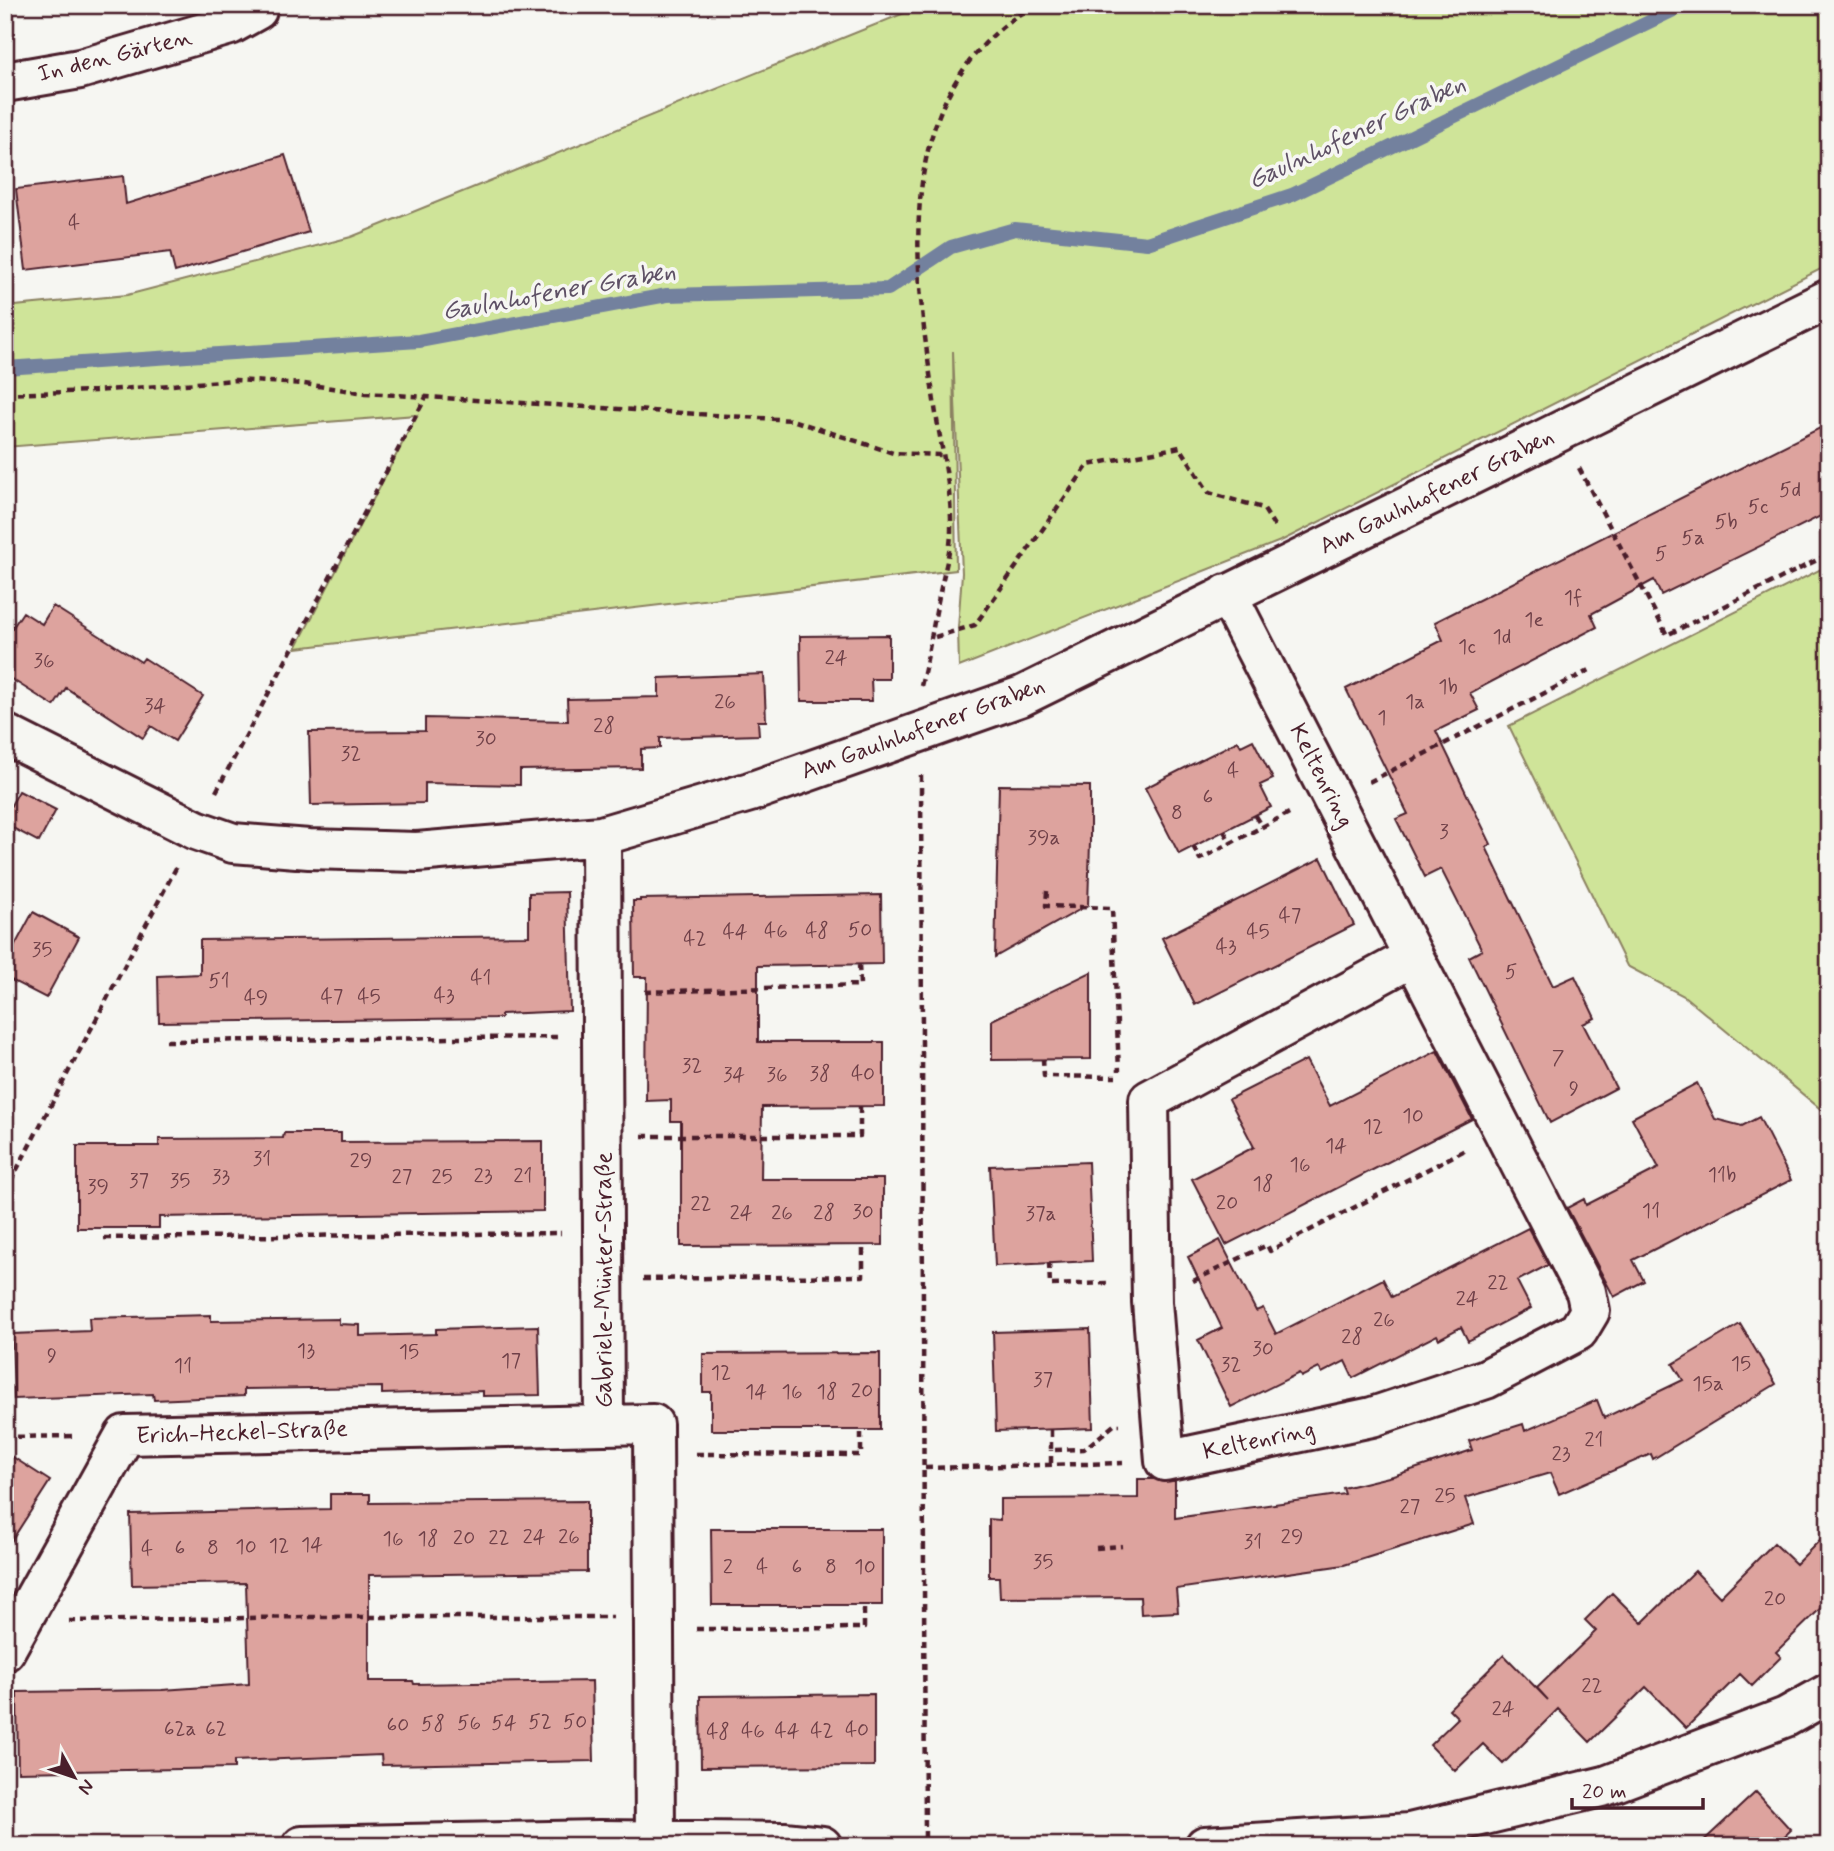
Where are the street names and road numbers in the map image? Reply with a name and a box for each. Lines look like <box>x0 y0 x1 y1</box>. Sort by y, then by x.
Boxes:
street label: In den Gärten <box>35 22 195 90</box>
street label: Am Gaulnhofener Graben <box>1315 422 1559 562</box>
street label: Am Gaulnhofener Graben <box>797 670 1049 788</box>
street label: Keltenring <box>1281 718 1361 834</box>
street label: Gabriele-Münter-Straße <box>589 1152 620 1408</box>
street label: Erich-Heckel-Straße <box>136 1414 348 1452</box>
street label: Keltenring <box>1200 1414 1318 1468</box>

